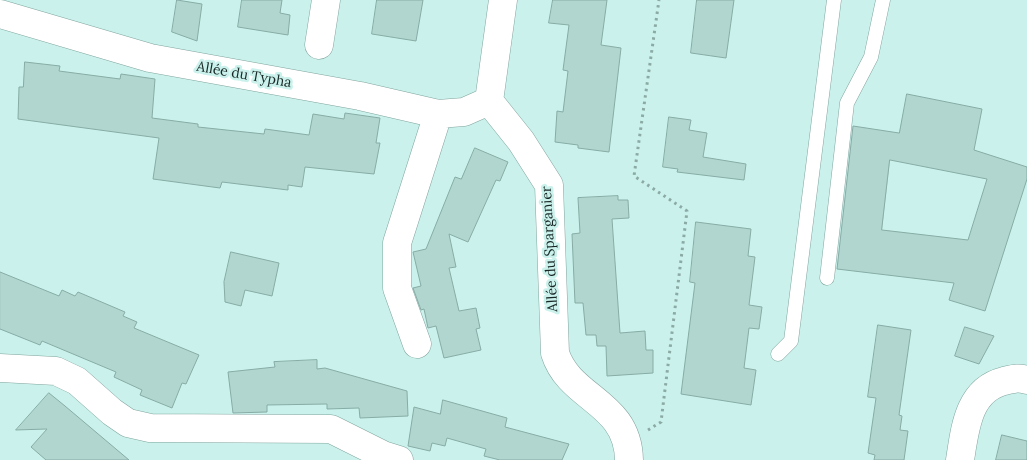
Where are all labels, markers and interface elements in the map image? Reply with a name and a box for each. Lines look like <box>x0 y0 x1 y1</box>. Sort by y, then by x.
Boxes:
street label: Allée du Typha <box>195 58 293 92</box>
street label: Allée du Sparganier <box>538 186 562 312</box>

